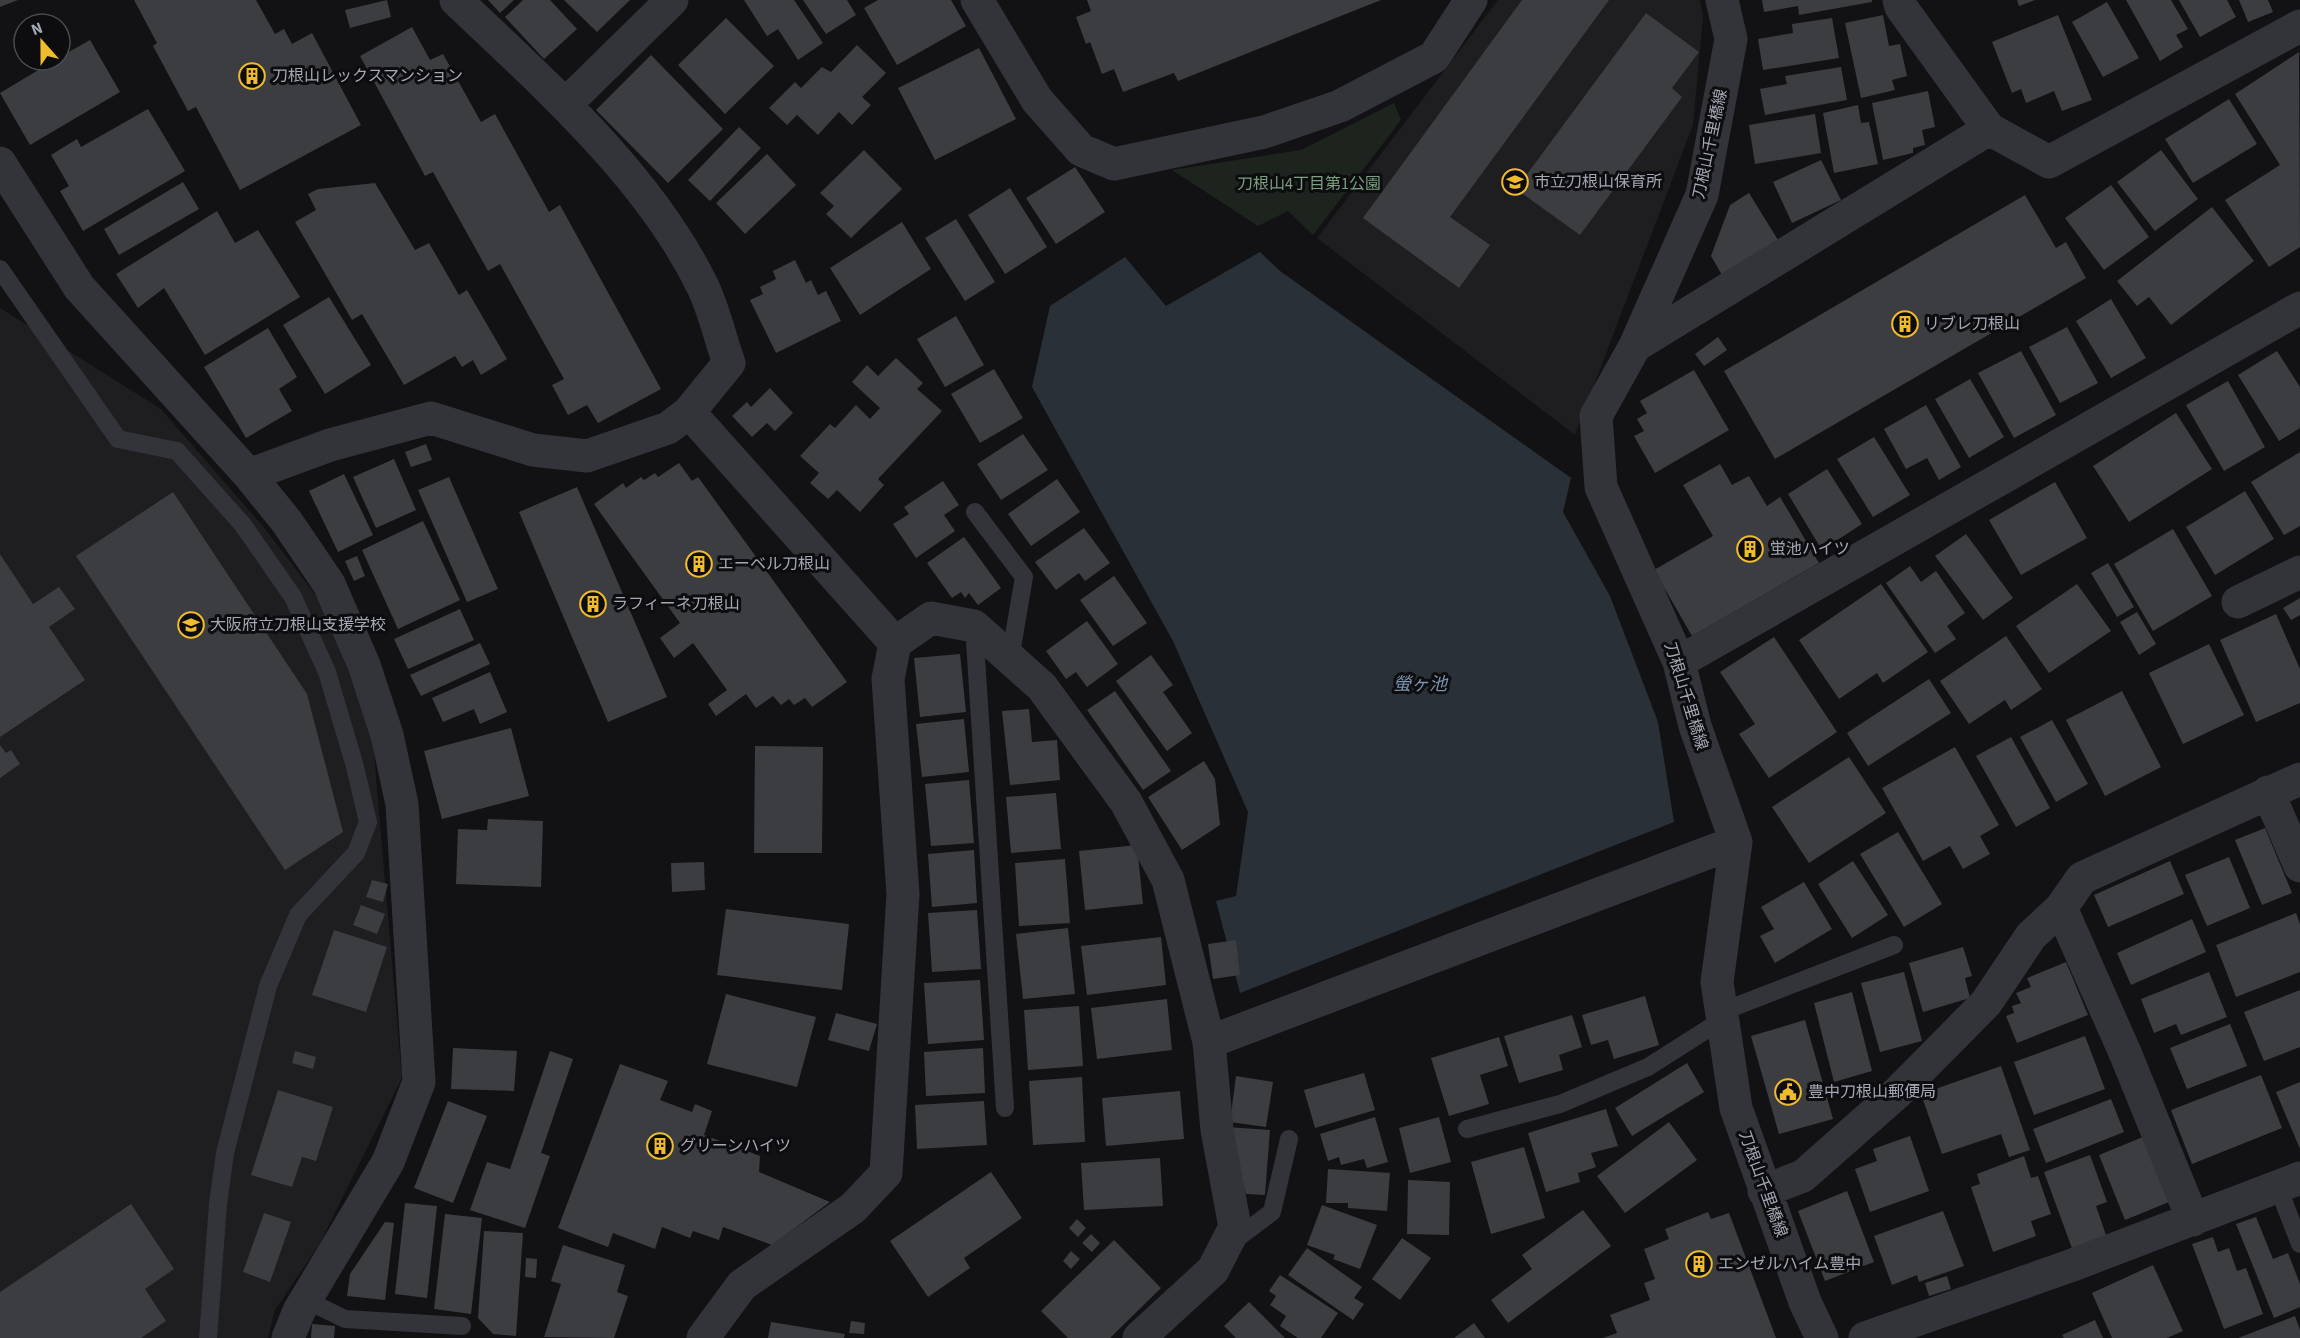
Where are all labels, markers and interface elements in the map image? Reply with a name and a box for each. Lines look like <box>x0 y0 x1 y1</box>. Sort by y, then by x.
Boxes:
north arrow <box>12 12 72 72</box>
text: N <box>28 17 46 41</box>
building icon: 刀根山レックスマンション <box>237 61 267 91</box>
place label: 刀根山レックスマンション <box>272 65 463 87</box>
street label: 刀根山千里橋線 <box>1688 87 1732 201</box>
school or university icon: 市立刀根山保育所 <box>1500 167 1530 197</box>
place label: 市立刀根山保育所 <box>1534 171 1662 193</box>
park label: 刀根山4丁目第1公園 <box>1237 173 1381 195</box>
building icon: リブレ刀根山 <box>1890 309 1920 339</box>
place label: リブレ刀根山 <box>1924 313 2020 335</box>
building icon: 蛍池ハイツ <box>1735 534 1765 564</box>
place label: 蛍池ハイツ <box>1770 538 1850 560</box>
building icon: エーベル刀根山 <box>684 549 714 579</box>
place label: エーベル刀根山 <box>718 553 830 575</box>
building icon: ラフィーネ刀根山 <box>578 589 608 619</box>
place label: ラフィーネ刀根山 <box>612 593 740 615</box>
school or university icon: 大阪府立刀根山支援学校 <box>176 610 206 640</box>
place label: 大阪府立刀根山支援学校 <box>210 614 386 636</box>
street label: 刀根山千里橋線 <box>1659 639 1713 753</box>
water label: 螢ヶ池 <box>1393 672 1449 697</box>
public building icon: 豊中刀根山郵便局 <box>1773 1077 1803 1107</box>
place label: 豊中刀根山郵便局 <box>1808 1081 1936 1103</box>
street label: 刀根山千里橋線 <box>1734 1128 1792 1240</box>
building icon: グリーンハイツ <box>645 1131 675 1161</box>
place label: グリーンハイツ <box>680 1135 791 1157</box>
building icon: エンゼルハイム豊中 <box>1684 1249 1714 1279</box>
place label: エンゼルハイム豊中 <box>1718 1253 1861 1275</box>

